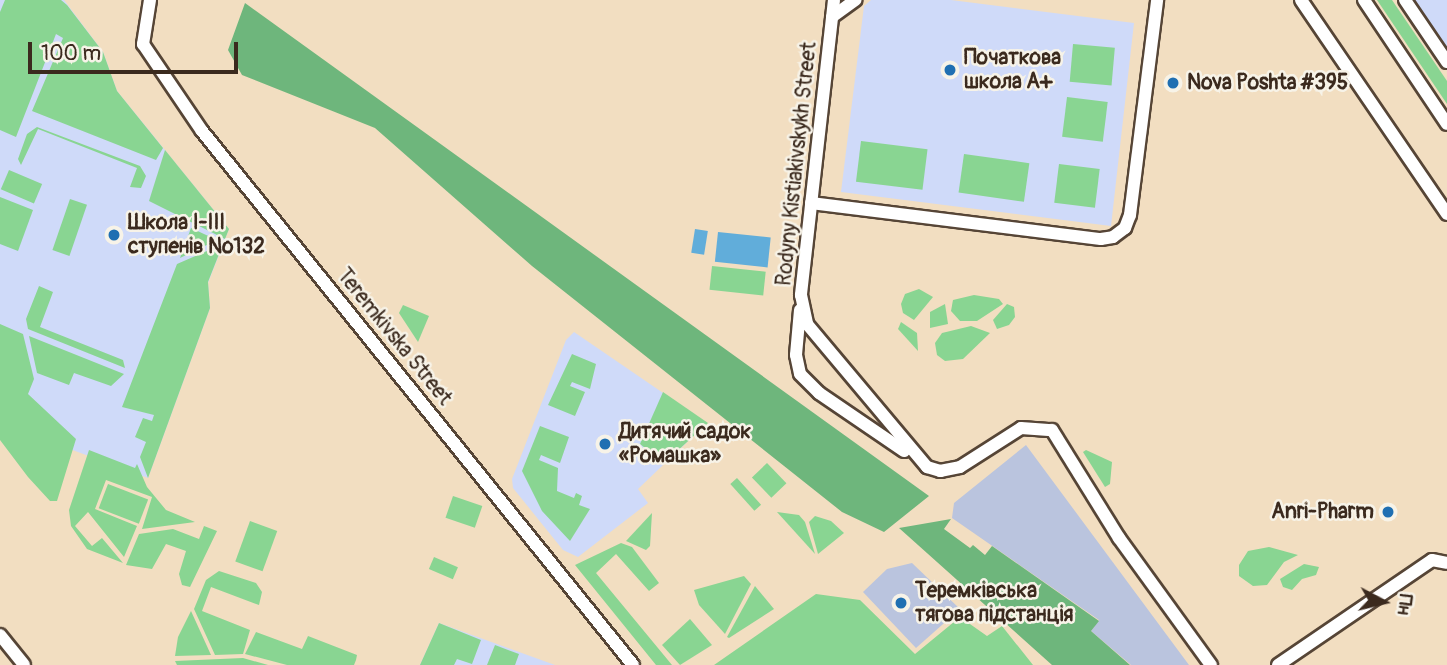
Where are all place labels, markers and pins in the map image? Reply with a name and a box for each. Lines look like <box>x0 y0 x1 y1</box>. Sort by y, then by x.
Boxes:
place label: Початкова школа А+ <box>964 45 1061 95</box>
marker: Початкова школа А+ <box>942 62 958 78</box>
place label: Nova Poshta #395 <box>1187 70 1348 96</box>
marker: Nova Poshta #395 <box>1165 75 1181 91</box>
place label: Школа І-ІІІ ступенів №132 <box>128 210 265 260</box>
marker: Школа І-ІІІ ступенів №132 <box>106 227 122 243</box>
place label: Дитячий садок «Ромашка» <box>619 419 751 469</box>
marker: Дитячий садок «Ромашка» <box>597 436 613 452</box>
place label: Anri-Pharm <box>1271 499 1374 525</box>
marker: Anri-Pharm <box>1380 504 1396 520</box>
place label: Теремківська тягова підстанція <box>915 578 1073 628</box>
marker: Теремківська тягова підстанція <box>893 595 909 611</box>

